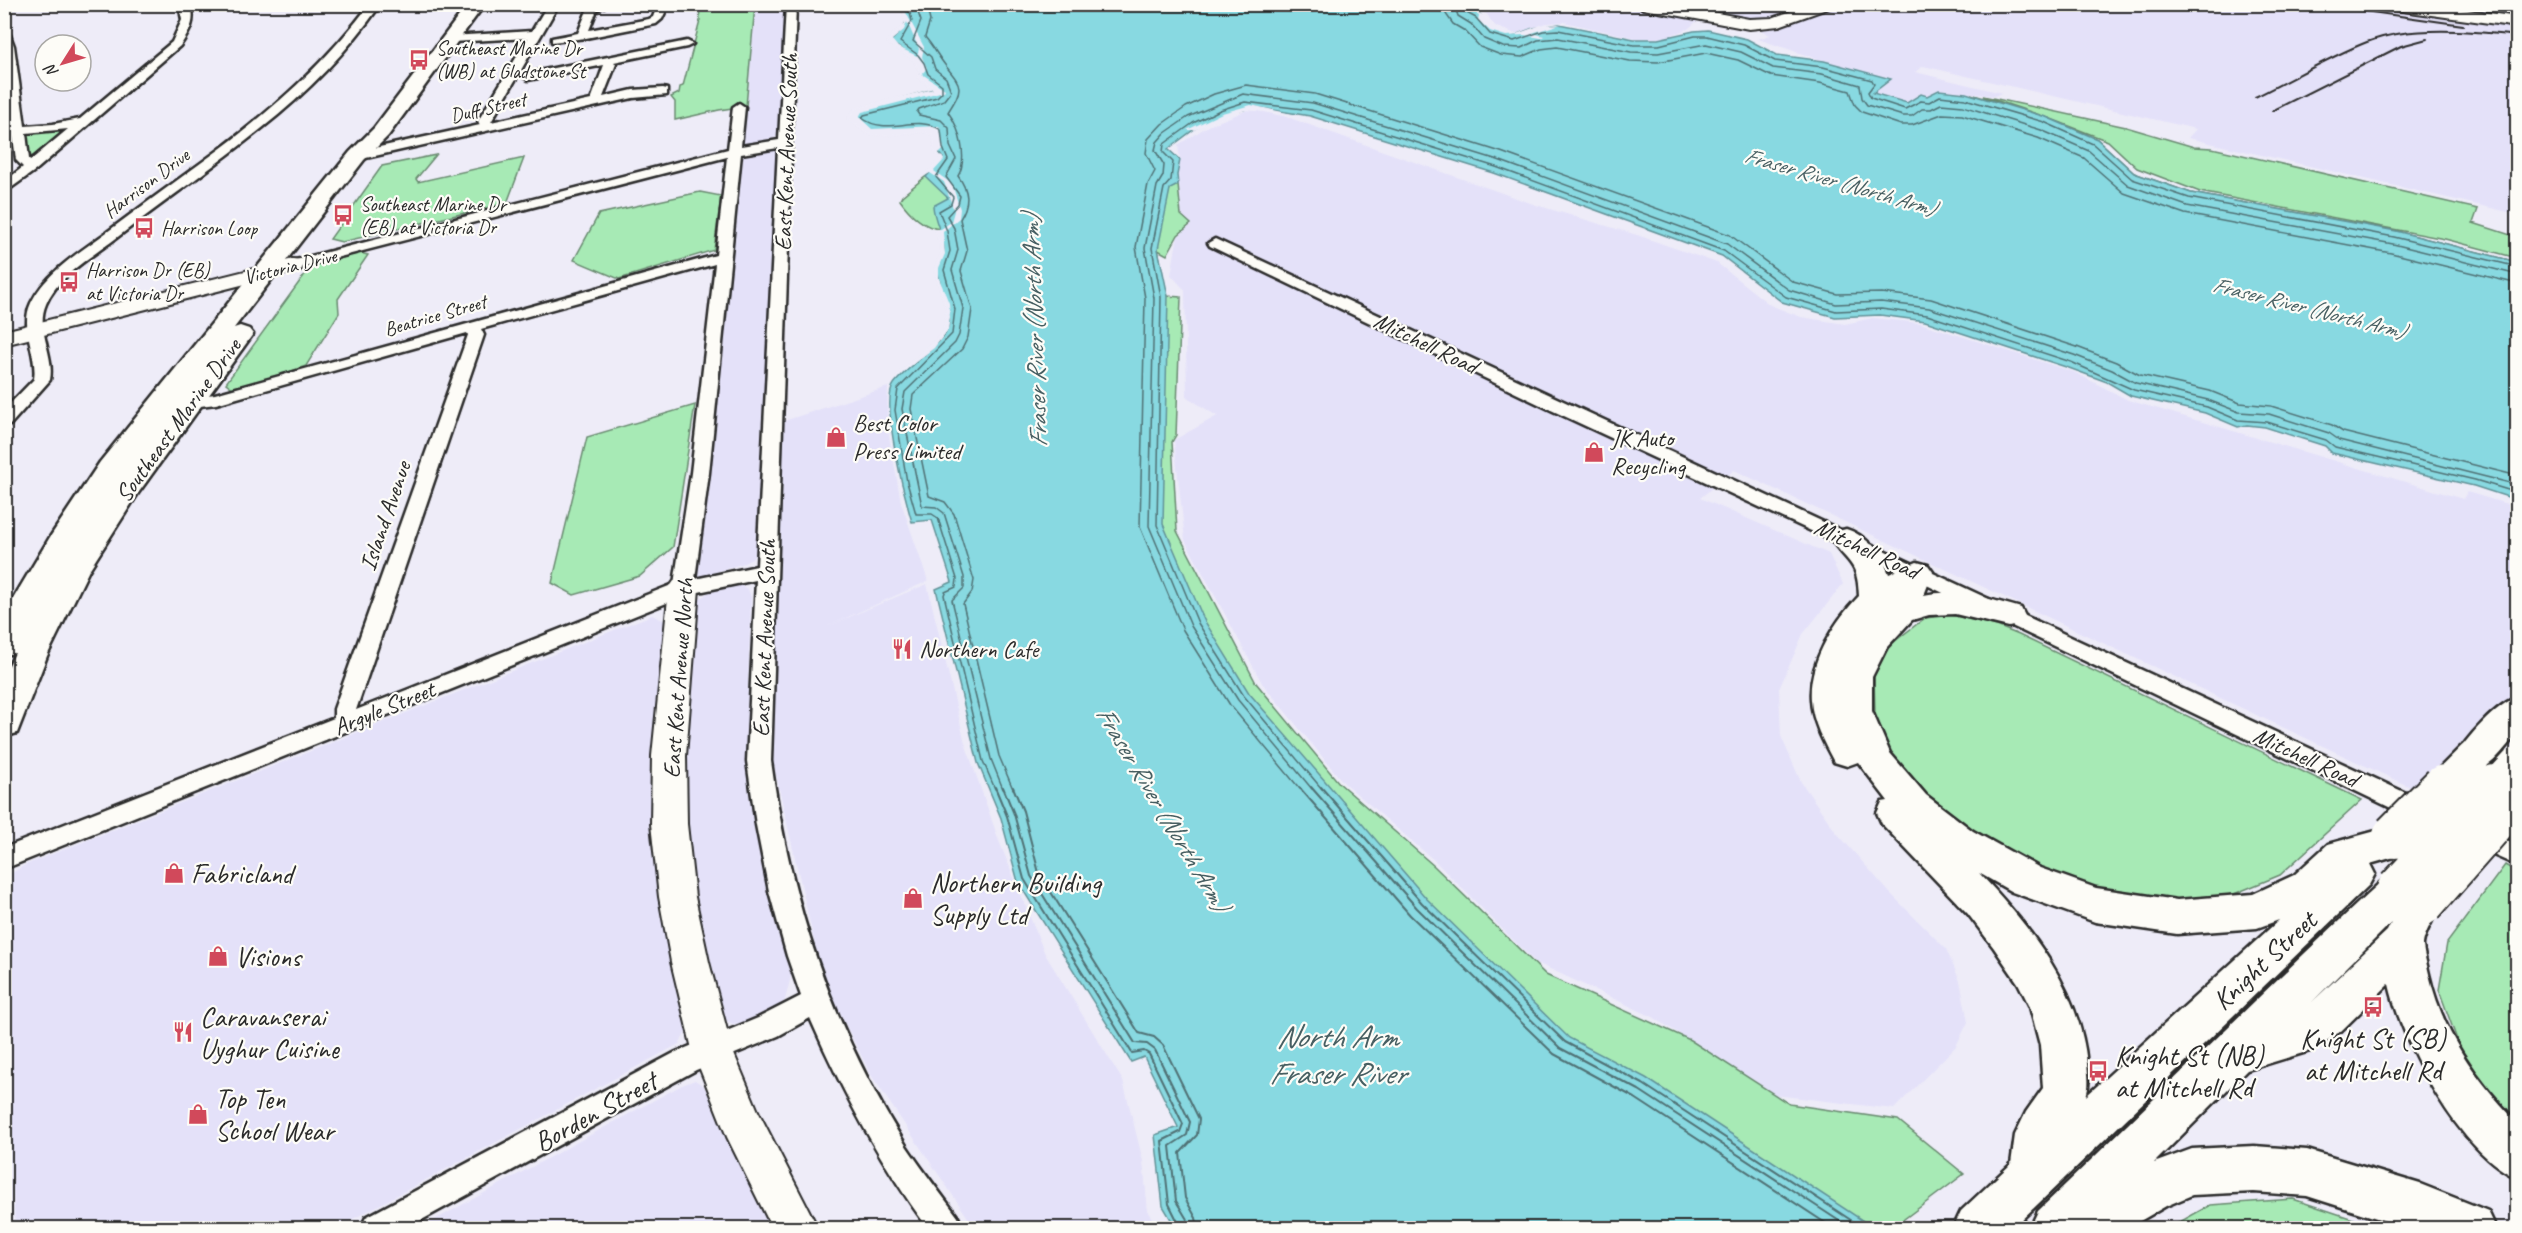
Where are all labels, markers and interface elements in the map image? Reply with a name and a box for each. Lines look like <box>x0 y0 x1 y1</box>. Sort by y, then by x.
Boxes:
north arrow <box>33 33 93 93</box>
place label: Southeast Marine Dr (WB) at Gladstone St <box>436 36 588 84</box>
bus stop icon: Southeast Marine Dr (WB) at Gladstone St <box>407 48 431 72</box>
street label: East Kent Avenue South <box>768 52 804 251</box>
text: N <box>39 59 63 81</box>
street label: Duff Street <box>448 86 532 128</box>
water label: Fraser River (North Arm) <box>1741 141 1943 224</box>
street label: Harrison Drive <box>98 142 196 224</box>
place label: Southeast Marine Dr (EB) at Victoria Dr <box>360 192 508 240</box>
bus stop icon: Southeast Marine Dr (EB) at Victoria Dr <box>331 203 355 227</box>
water label: Fraser River (North Arm) <box>1014 209 1055 448</box>
bus stop icon: Harrison Loop <box>132 216 156 240</box>
place label: Harrison Loop <box>161 216 258 241</box>
street label: Victoria Drive <box>241 243 341 290</box>
place label: Harrison Dr (EB) at Victoria Dr <box>86 258 211 306</box>
bus stop icon: Harrison Dr (EB) at Victoria Dr <box>57 270 81 294</box>
water label: Fraser River (North Arm) <box>2210 271 2412 347</box>
street label: Beatrice Street <box>381 288 492 342</box>
street label: Mitchell Road <box>1369 305 1486 383</box>
street label: Southeast Marine Drive <box>108 330 249 508</box>
place label: Best Color Press Limited <box>853 408 964 466</box>
place label: JK Auto Recycling <box>1610 423 1686 481</box>
shop icon: Best Color Press Limited <box>824 425 848 449</box>
shop icon: JK Auto Recycling <box>1582 440 1606 464</box>
street label: Island Avenue <box>352 455 418 574</box>
street label: Mitchell Road <box>1810 512 1927 588</box>
street label: East Kent Avenue South <box>746 538 782 737</box>
street label: East Kent Avenue North <box>656 576 700 779</box>
place label: Northern Cafe <box>919 634 1041 664</box>
restaurant icon: Northern Cafe <box>890 637 914 661</box>
street label: Argyle Street <box>329 673 441 742</box>
water label: Fraser River (North Arm) <box>1089 700 1239 921</box>
street label: Mitchell Road <box>2249 720 2366 796</box>
place label: Fabricland <box>191 856 297 891</box>
shop icon: Fabricland <box>162 861 186 885</box>
place label: Northern Building Supply Ltd <box>930 865 1103 932</box>
shop icon: Northern Building Supply Ltd <box>901 886 925 910</box>
street label: Knight Street <box>2205 901 2326 1017</box>
place label: Visions <box>235 939 303 974</box>
shop icon: Visions <box>206 944 230 968</box>
bus stop icon: Knight St (SB) at Mitchell Rd <box>2361 995 2385 1019</box>
place label: Caravanserai Uyghur Cuisine <box>200 999 340 1066</box>
water label: North Arm Fraser River <box>1269 1016 1409 1094</box>
restaurant icon: Caravanserai Uyghur Cuisine <box>171 1020 195 1044</box>
place label: Knight St (SB) at Mitchell Rd <box>2300 1021 2447 1088</box>
place label: Knight St (NB) at Mitchell Rd <box>2115 1038 2265 1105</box>
bus stop icon: Knight St (NB) at Mitchell Rd <box>2086 1059 2110 1083</box>
street label: Borden Street <box>528 1062 666 1159</box>
place label: Top Ten School Wear <box>215 1081 336 1148</box>
shop icon: Top Ten School Wear <box>186 1102 210 1126</box>

